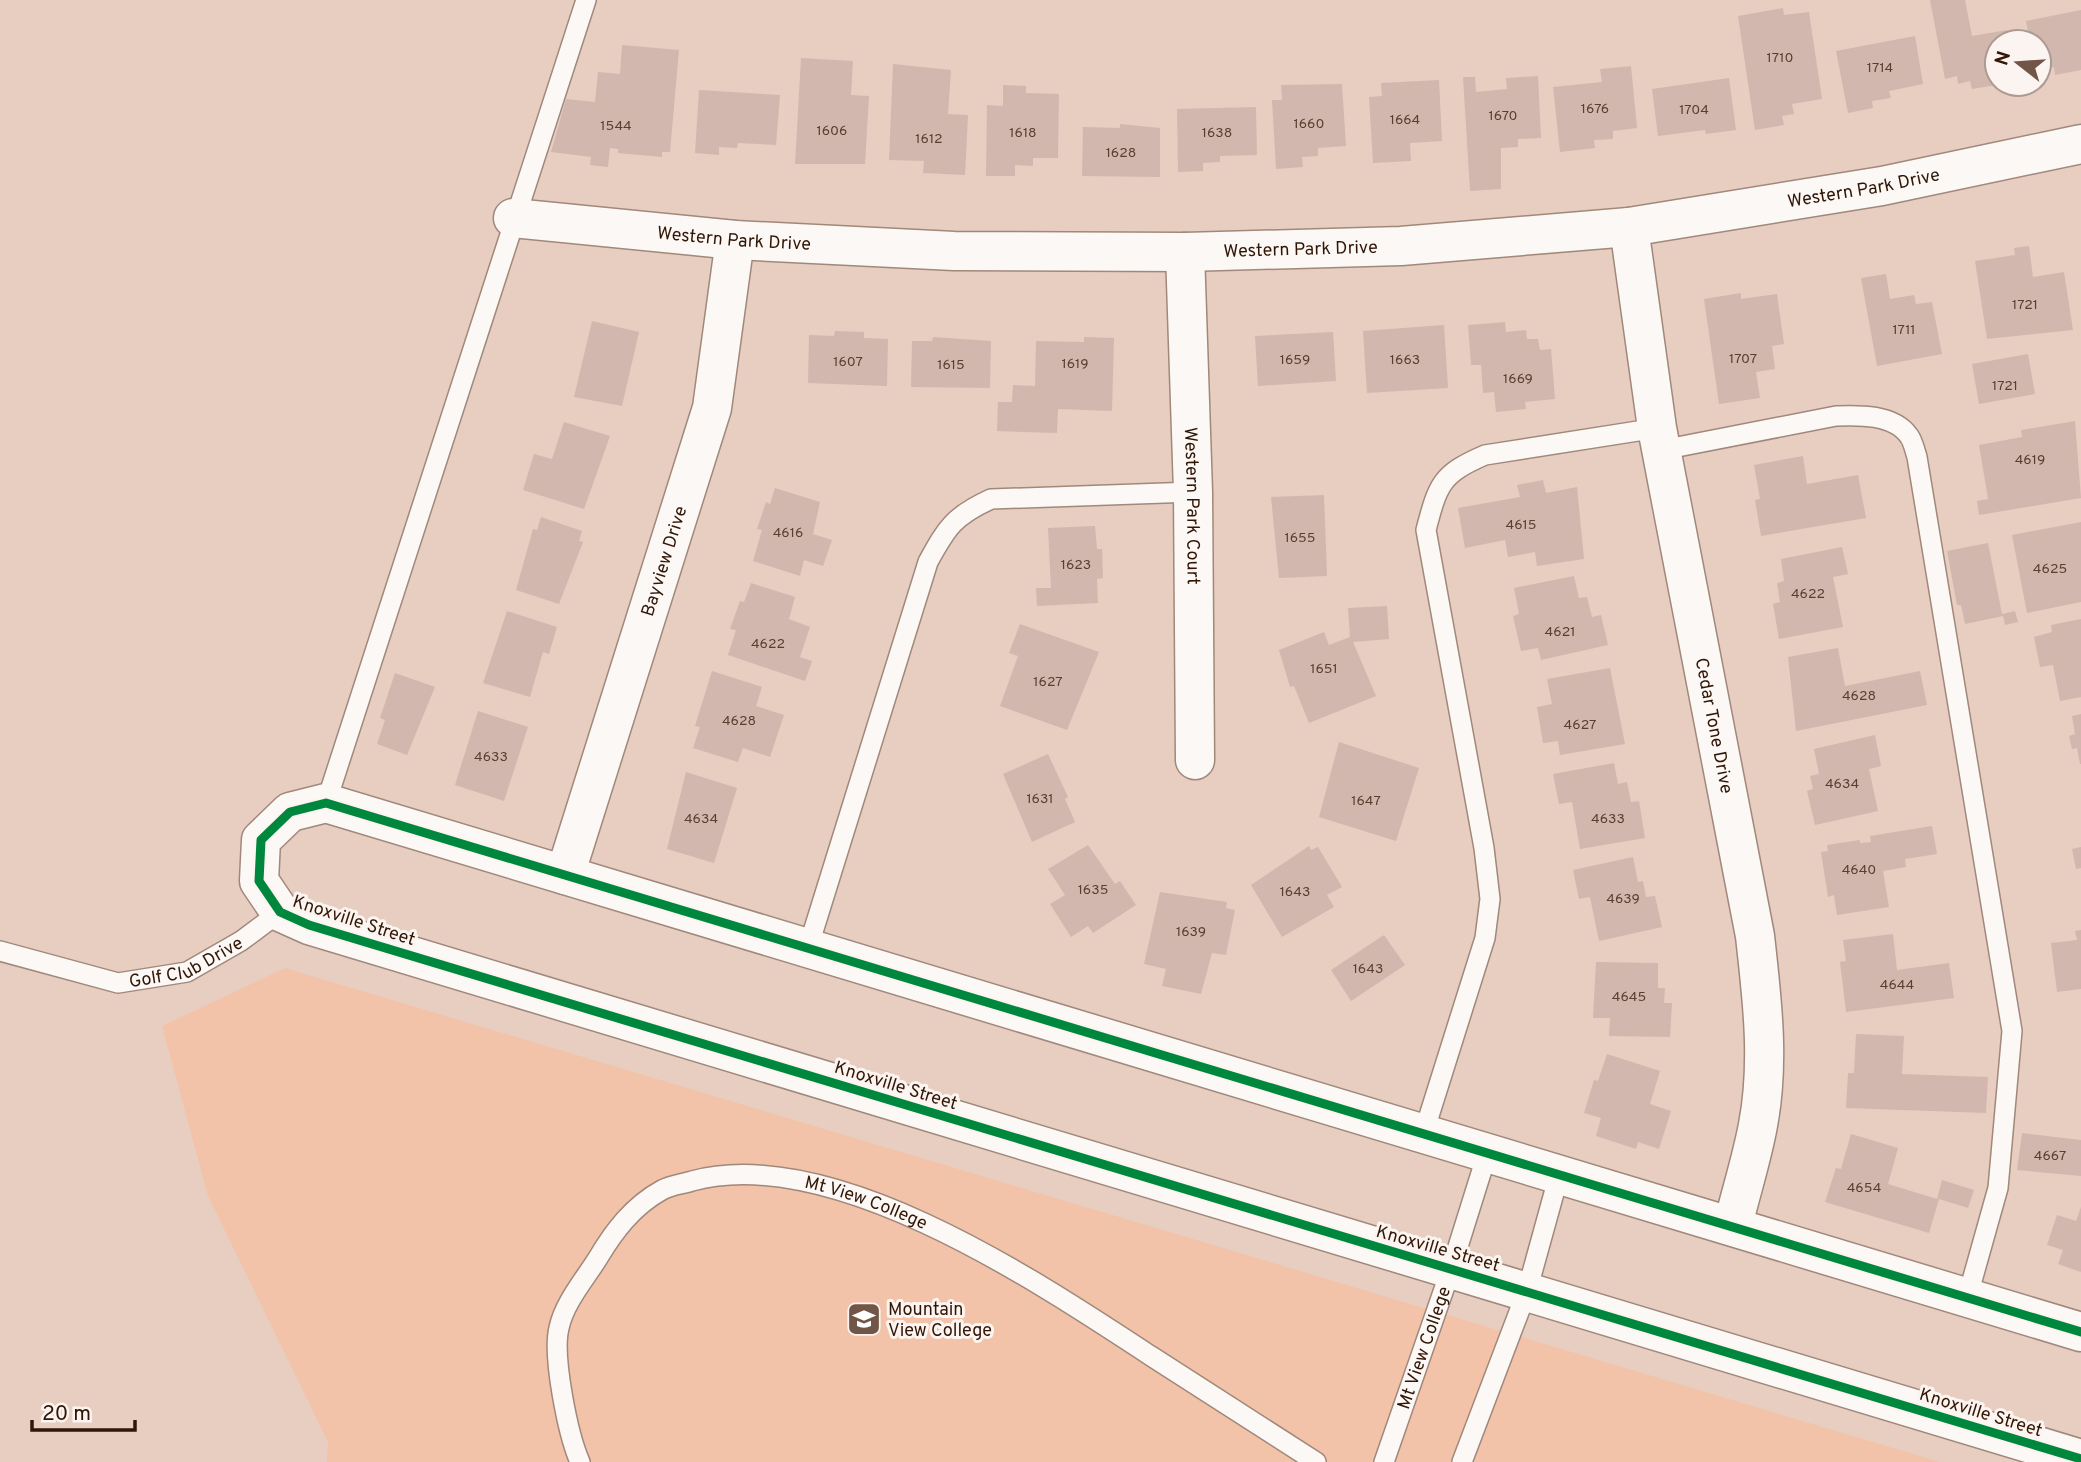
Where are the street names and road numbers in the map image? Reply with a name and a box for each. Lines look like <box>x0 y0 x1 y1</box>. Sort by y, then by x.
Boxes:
street label: Western Park Drive <box>1786 164 1942 214</box>
street label: Western Park Drive <box>656 222 812 257</box>
street label: Western Park Drive <box>1223 237 1378 264</box>
street label: Western Park Court <box>1178 427 1204 585</box>
street label: Bayview Drive <box>637 504 693 620</box>
street label: Cedar Tone Drive <box>1689 656 1737 796</box>
street label: Knoxville Street <box>289 891 418 952</box>
street label: Golf Club Drive <box>128 932 248 994</box>
street label: Knoxville Street <box>831 1057 960 1116</box>
street label: Mt View College <box>802 1172 931 1236</box>
street label: Knoxville Street <box>1373 1221 1502 1278</box>
street label: Mt View College <box>1393 1284 1457 1413</box>
street label: Knoxville Street <box>1916 1384 2045 1443</box>

